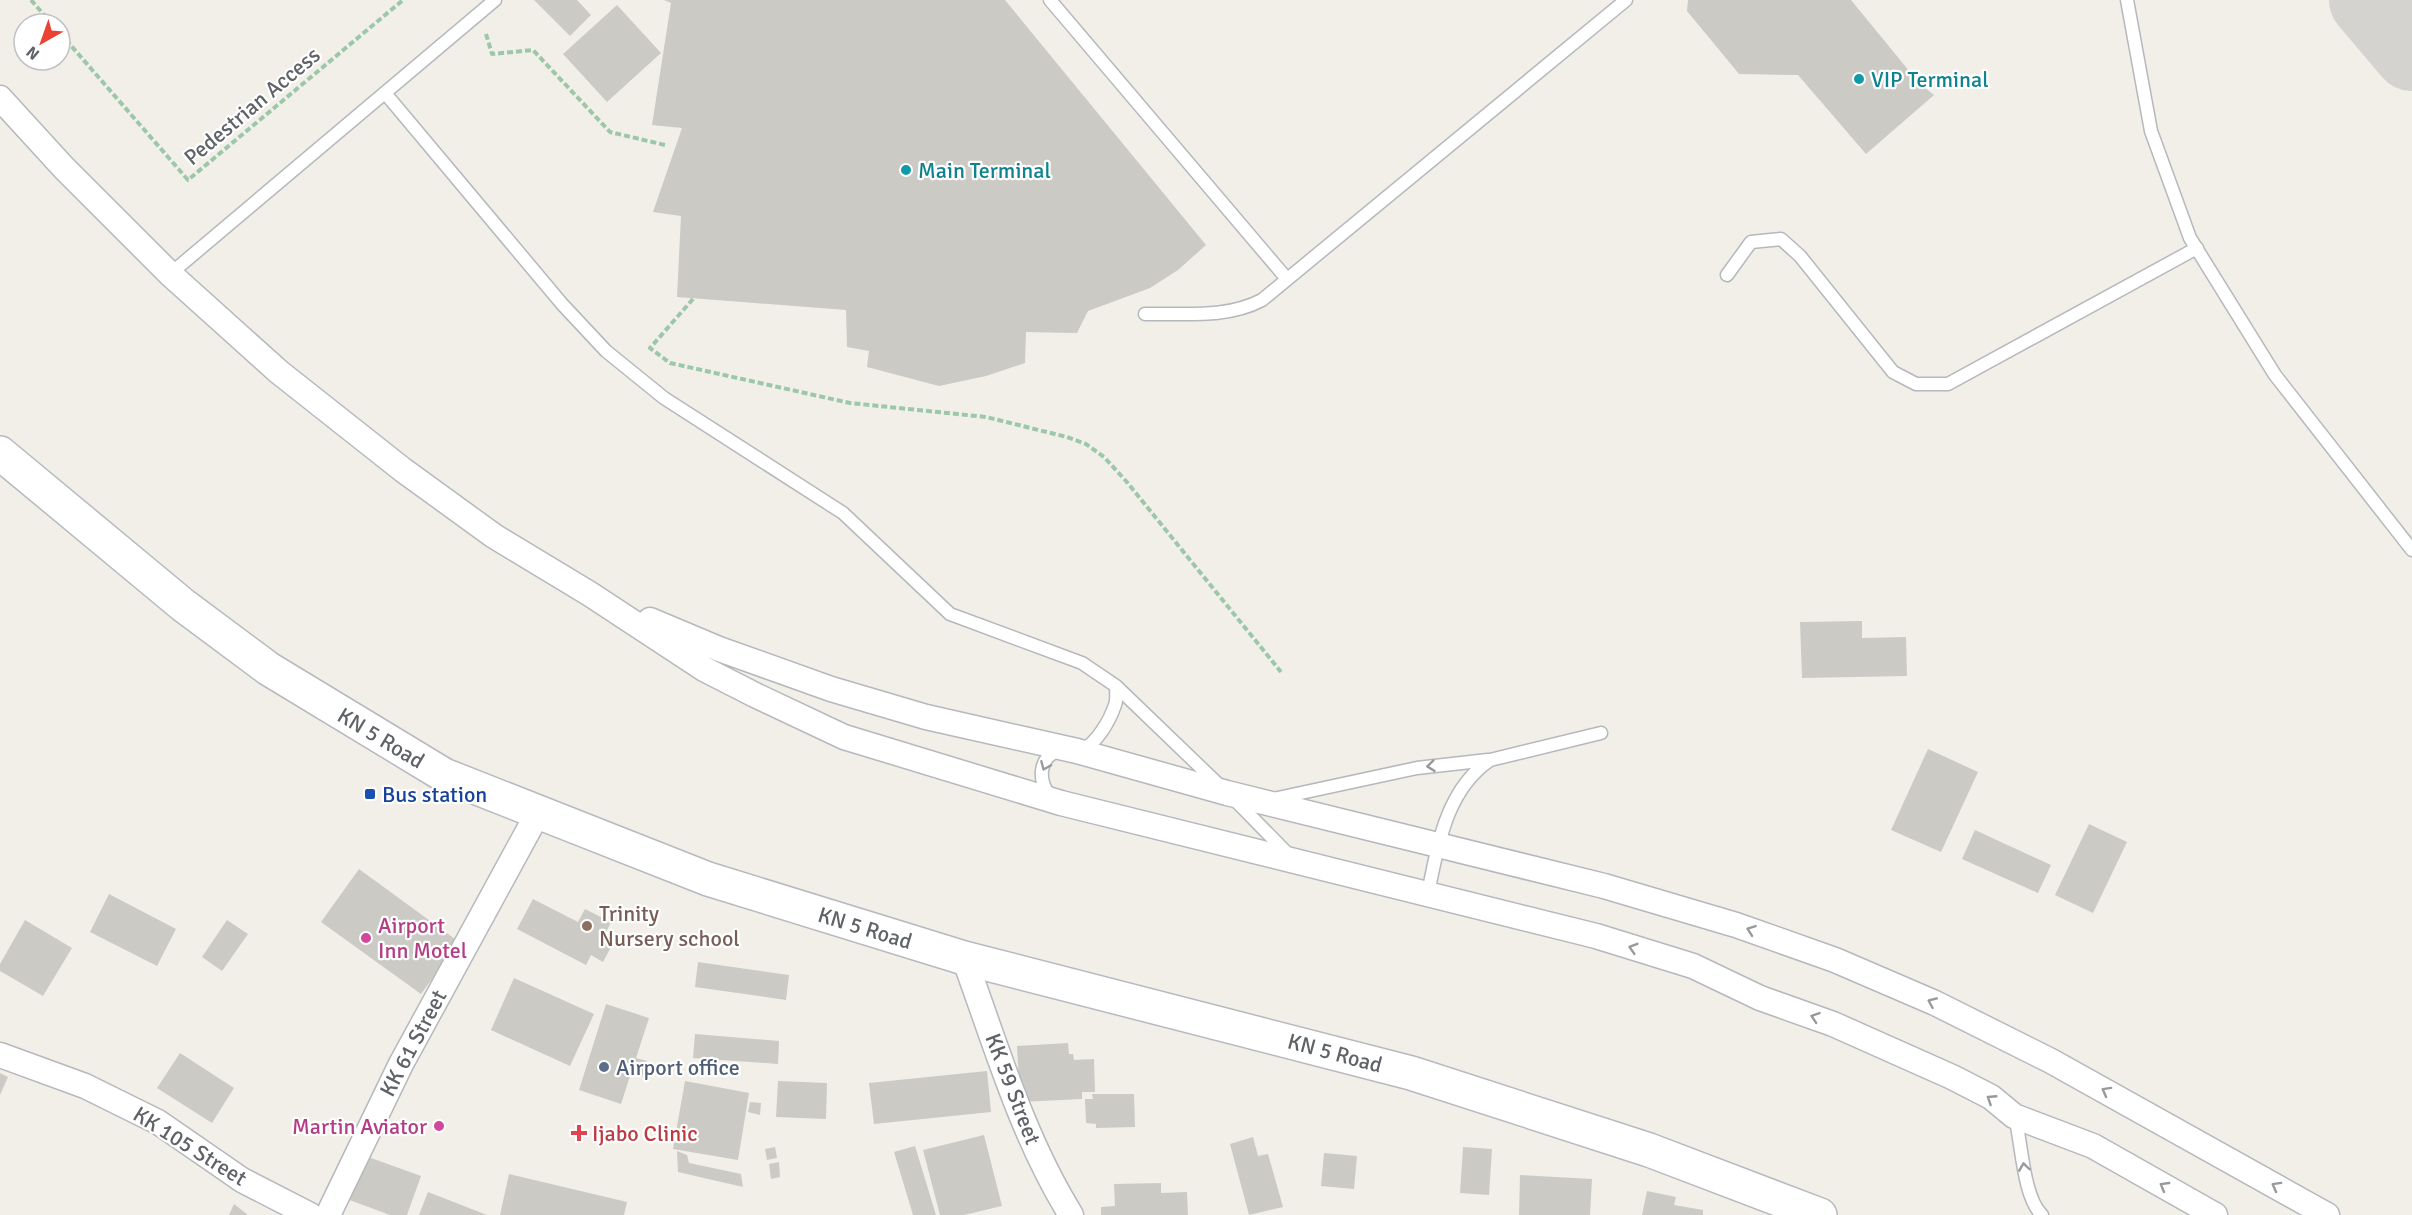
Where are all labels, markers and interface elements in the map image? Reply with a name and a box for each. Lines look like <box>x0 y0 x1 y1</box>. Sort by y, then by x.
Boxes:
north arrow <box>12 12 72 72</box>
text: N <box>22 41 44 64</box>
street label: Pedestrian Access <box>178 41 326 171</box>
place label: VIP Terminal <box>1871 66 1989 93</box>
marker: VIP Terminal <box>1852 72 1866 86</box>
place label: Main Terminal <box>918 157 1051 184</box>
marker: Main Terminal <box>899 163 913 177</box>
street label: KN 5 Road <box>333 702 429 774</box>
one-way arrow <box>1427 759 1436 772</box>
one-way arrow <box>1040 760 1052 771</box>
place label: Bus station <box>382 781 487 808</box>
marker: Bus station <box>363 787 377 801</box>
place label: Trinity Nursery school <box>599 900 740 952</box>
street label: KN 5 Road <box>815 901 915 955</box>
place label: Airport Inn Motel <box>378 912 467 964</box>
marker: Trinity Nursery school <box>580 919 594 933</box>
one-way arrow <box>1746 925 1757 938</box>
marker: Airport Inn Motel <box>359 931 373 945</box>
one-way arrow <box>1628 942 1639 955</box>
street label: KK 61 Street <box>374 985 453 1101</box>
one-way arrow <box>1928 997 1939 1009</box>
one-way arrow <box>1810 1012 1820 1025</box>
street label: KN 5 Road <box>1285 1027 1385 1079</box>
street label: KK 59 Street <box>979 1030 1047 1149</box>
place label: Airport office <box>616 1054 740 1081</box>
marker: Airport office <box>597 1060 611 1074</box>
one-way arrow <box>2102 1087 2112 1098</box>
one-way arrow <box>1987 1095 1998 1106</box>
street label: KK 105 Street <box>128 1100 252 1192</box>
place label: Martin Aviator <box>292 1113 427 1140</box>
marker: Martin Aviator <box>432 1119 446 1133</box>
place label: Ijabo Clinic <box>592 1120 698 1147</box>
marker: Ijabo Clinic <box>570 1124 588 1142</box>
one-way arrow <box>2019 1163 2031 1172</box>
one-way arrow <box>2160 1182 2170 1193</box>
one-way arrow <box>2272 1182 2282 1193</box>

